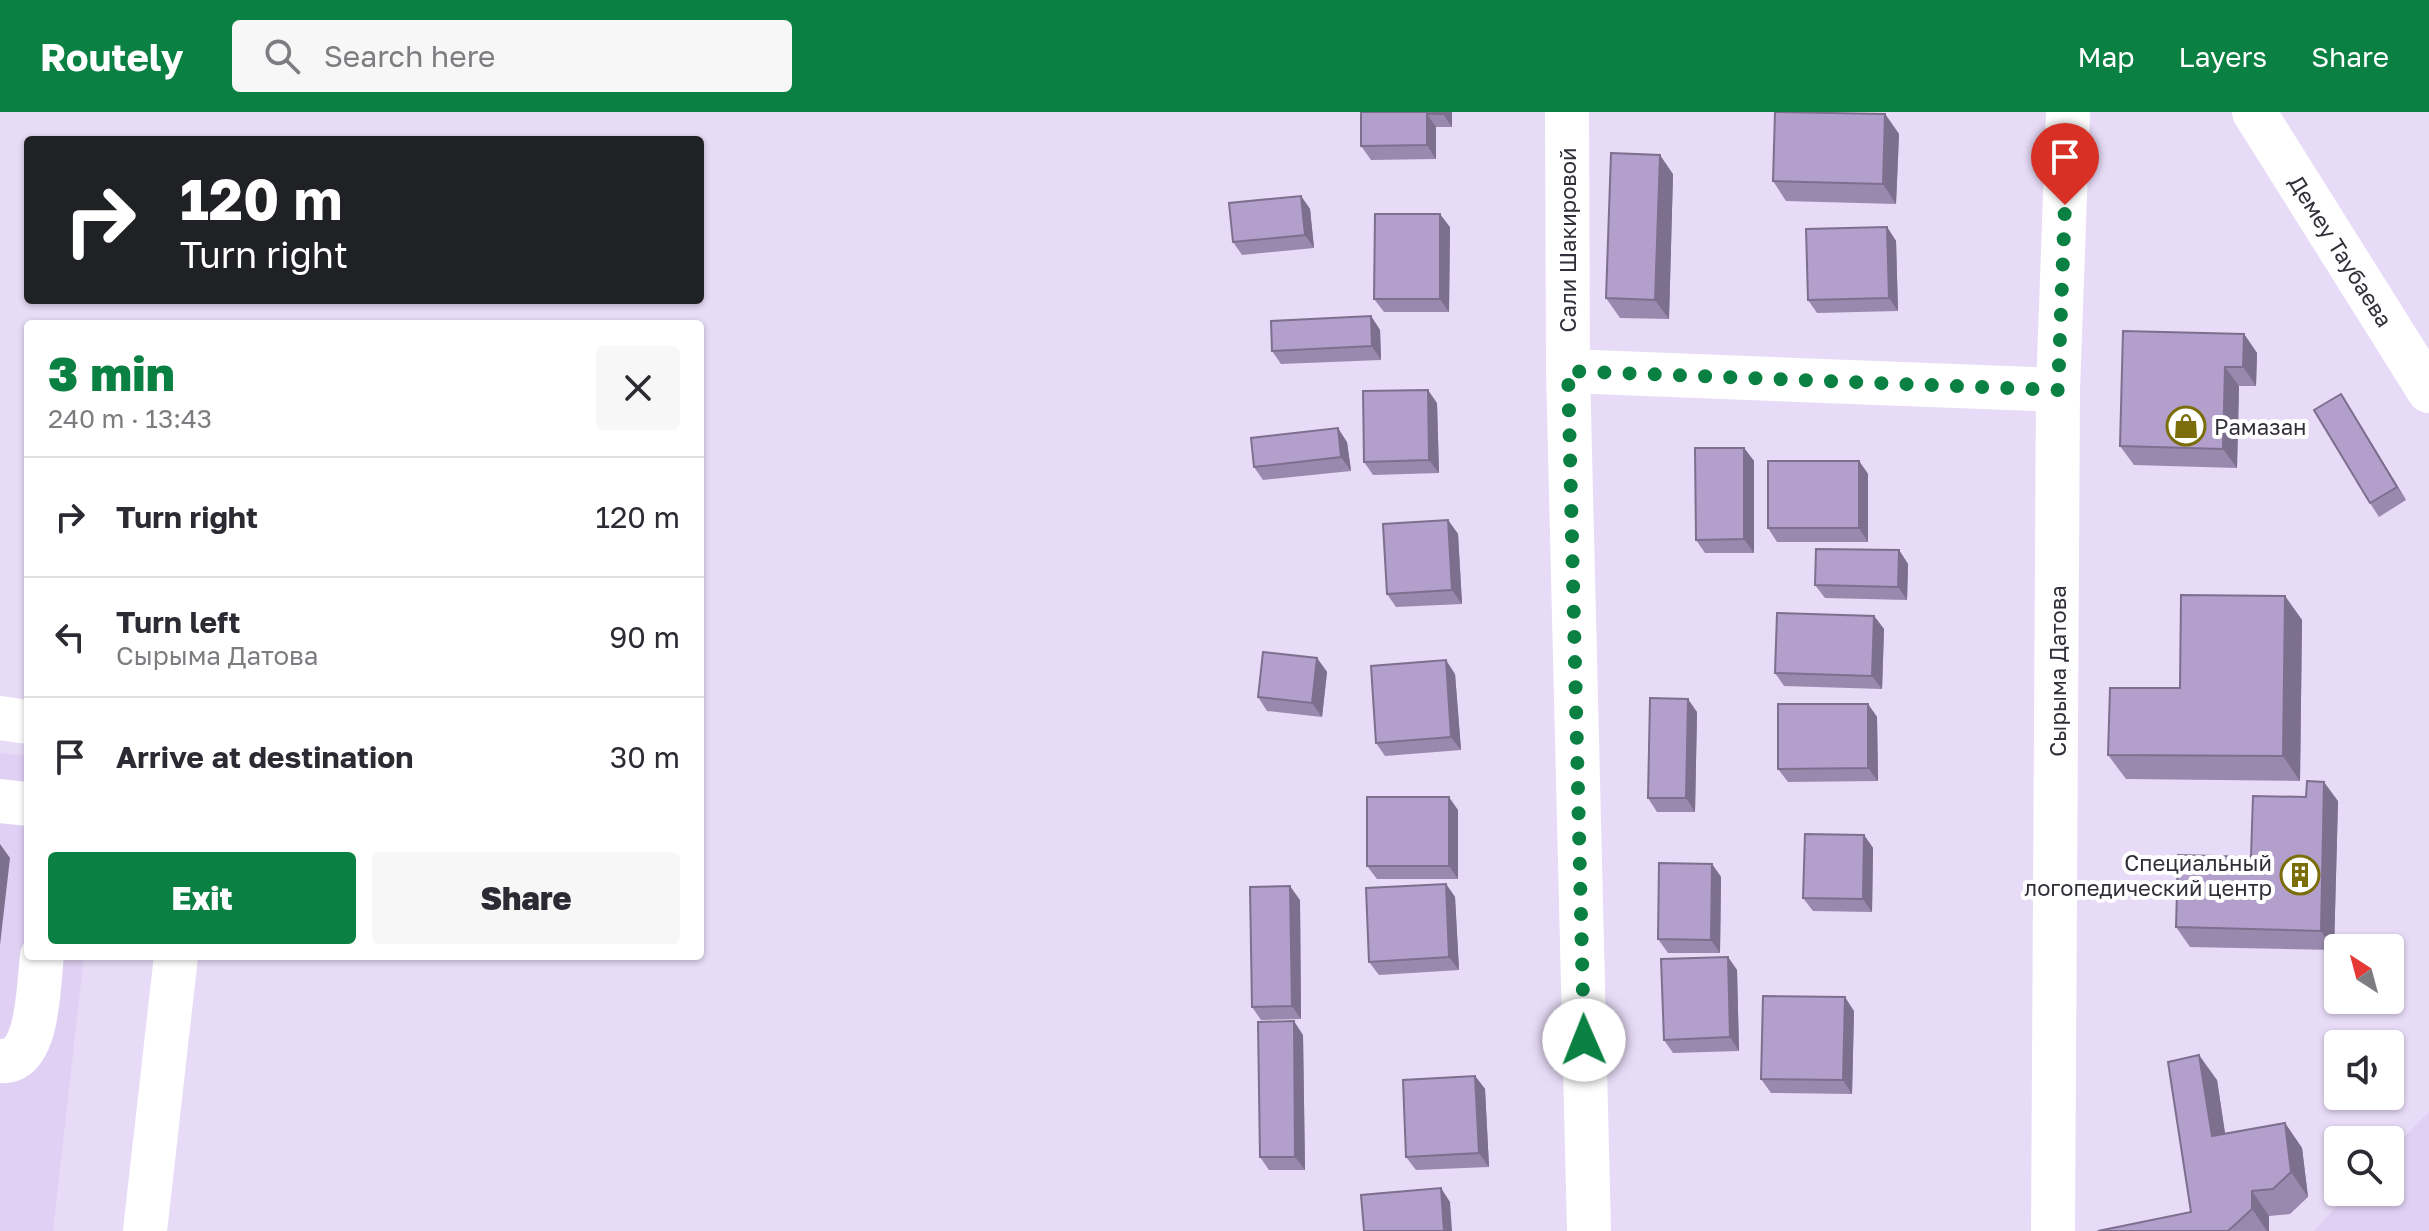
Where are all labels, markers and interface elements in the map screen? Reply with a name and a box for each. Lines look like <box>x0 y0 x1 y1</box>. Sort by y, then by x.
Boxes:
search box <box>232 20 792 92</box>
text: Routely <box>40 34 184 79</box>
icon: search <box>260 34 304 78</box>
text: Search here <box>324 38 496 74</box>
text: Map <box>2077 40 2135 73</box>
text: Layers <box>2179 40 2267 73</box>
text: Share <box>2311 40 2389 73</box>
pin <box>2031 123 2099 205</box>
icon: arrive <box>2043 135 2087 179</box>
street label: Сали Шакировой <box>1554 148 1581 332</box>
text: 120 m <box>180 165 342 232</box>
icon: right <box>48 168 152 272</box>
street label: Демеу Таубаева <box>2284 170 2398 332</box>
text: Turn right <box>180 233 348 276</box>
text: 3 min <box>48 344 175 402</box>
button: close <box>596 346 680 430</box>
text: 240 m · 13:43 <box>48 403 212 434</box>
shop icon: Рамазан <box>2165 405 2207 447</box>
place label: Рамазан <box>2214 413 2307 440</box>
icon: right <box>48 495 92 539</box>
text: Turn right <box>116 499 258 535</box>
text: 120 m <box>595 499 680 535</box>
street label: Сырыма Датова <box>2044 585 2071 757</box>
text: Turn left <box>116 604 241 640</box>
icon: left <box>48 615 92 659</box>
text: 90 m <box>609 619 680 655</box>
text: Сырыма Датова <box>116 640 318 671</box>
icon: arrive <box>48 735 92 779</box>
text: Arrive at destination <box>116 739 413 775</box>
text: 30 m <box>610 739 680 775</box>
place label: Специальный логопедический центр <box>2024 849 2272 901</box>
button: Exit <box>48 852 356 944</box>
button: Share <box>372 852 680 944</box>
building icon: Специальный логопедический центр <box>2279 854 2321 896</box>
north arrow <box>2324 934 2404 1014</box>
map controls <box>2324 934 2404 1206</box>
position arrow <box>1542 998 1626 1082</box>
button: sound <box>2324 1030 2404 1110</box>
button: search <box>2324 1126 2404 1206</box>

